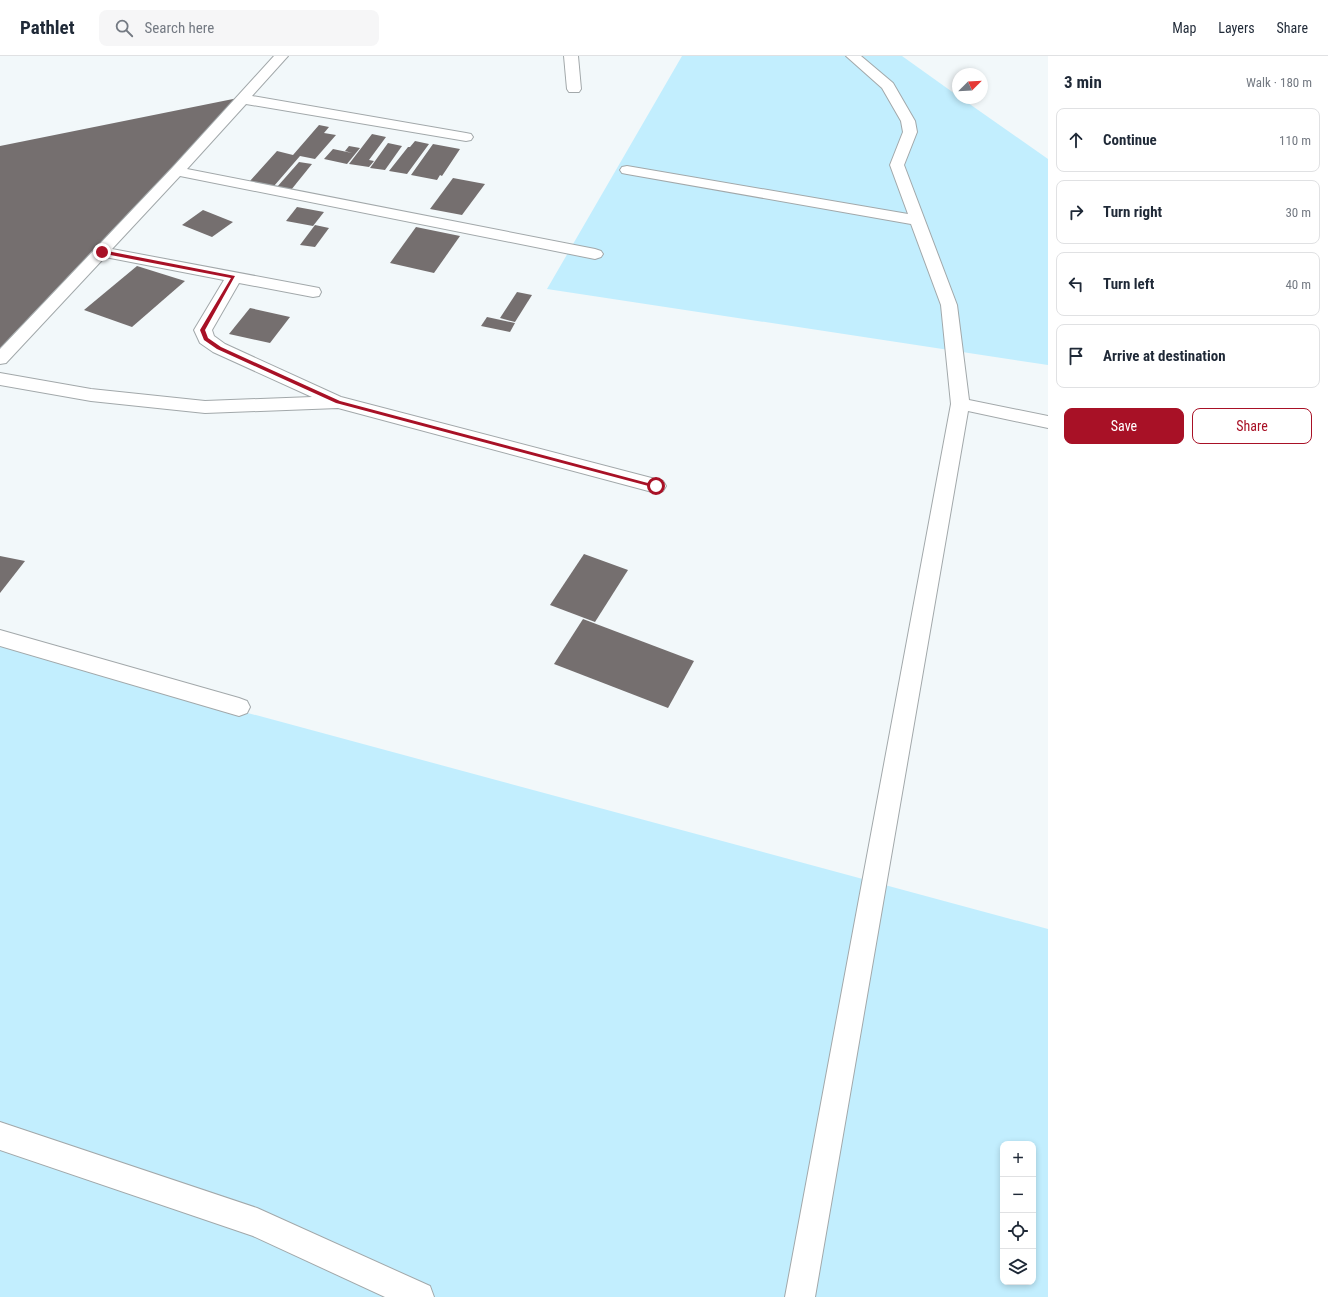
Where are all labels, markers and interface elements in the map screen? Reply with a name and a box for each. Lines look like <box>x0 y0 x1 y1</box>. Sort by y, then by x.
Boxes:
search box <box>99 10 379 46</box>
text: Pathlet <box>20 16 75 39</box>
icon: search <box>113 17 135 39</box>
text: Search here <box>145 19 214 37</box>
text: Map <box>1172 20 1196 36</box>
text: Layers <box>1218 20 1255 36</box>
text: Share <box>1277 20 1308 36</box>
north arrow <box>952 68 988 104</box>
text: 3 min <box>1064 72 1102 92</box>
text: Walk · 180 m <box>1246 75 1312 90</box>
icon: ahead <box>1065 129 1087 151</box>
text: Continue <box>1103 131 1157 149</box>
text: 110 m <box>1279 133 1311 148</box>
icon: right <box>1065 201 1087 223</box>
text: Turn right <box>1103 203 1162 221</box>
text: 30 m <box>1285 205 1311 220</box>
route end <box>93 243 111 261</box>
icon: left <box>1065 273 1087 295</box>
text: Turn left <box>1103 275 1154 293</box>
text: 40 m <box>1285 277 1311 292</box>
icon: arrive <box>1065 345 1087 367</box>
text: Arrive at destination <box>1103 347 1226 365</box>
button: Save <box>1064 408 1184 444</box>
button: Share <box>1192 408 1312 444</box>
route start <box>647 477 665 495</box>
map controls <box>1000 1141 1036 1285</box>
button: + <box>1000 1141 1036 1177</box>
button: − <box>1000 1177 1036 1213</box>
button: locate <box>1000 1213 1036 1249</box>
button: layers <box>1000 1249 1036 1285</box>

